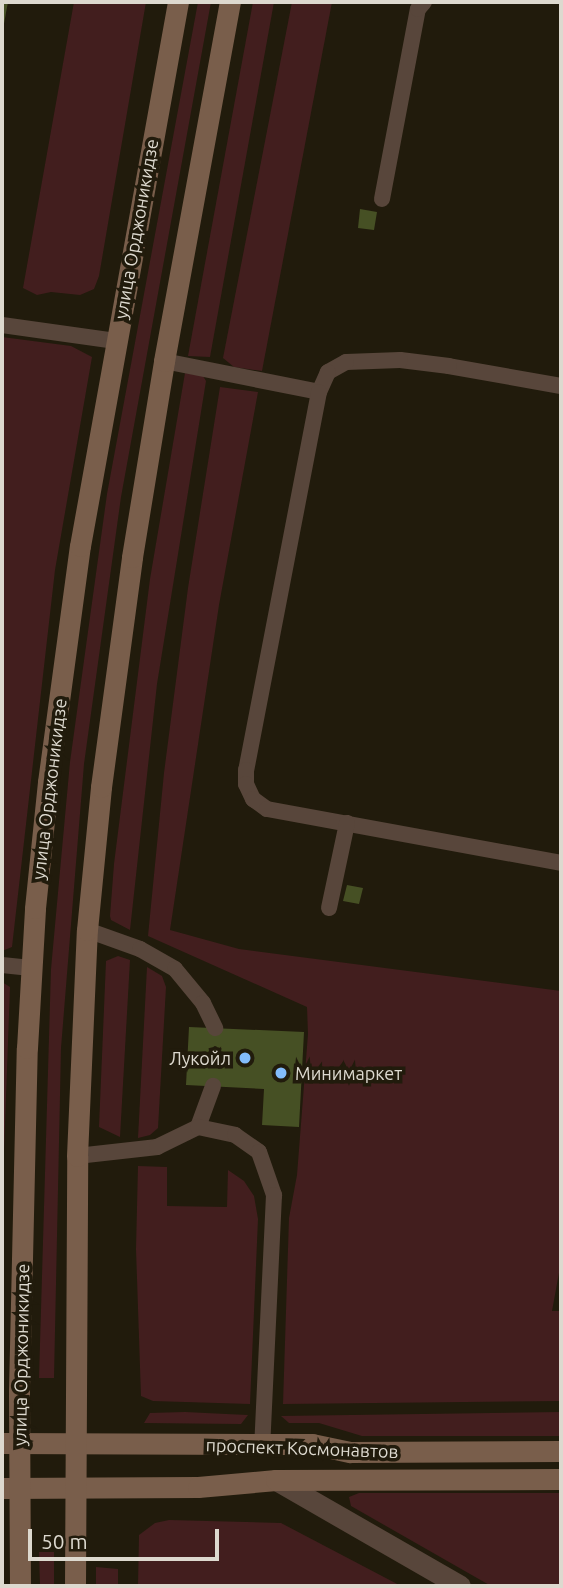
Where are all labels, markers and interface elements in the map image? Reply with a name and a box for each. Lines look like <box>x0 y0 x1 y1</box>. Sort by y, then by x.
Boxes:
street label: улица Орджоникидзе <box>110 137 162 321</box>
street label: улица Орджоникидзе <box>27 697 71 881</box>
place label: Лукойл <box>169 1047 231 1069</box>
marker: Лукойл <box>237 1050 253 1066</box>
place label: Минимаркет <box>295 1062 402 1084</box>
marker: Минимаркет <box>273 1065 289 1081</box>
street label: улица Орджоникидзе <box>9 1264 33 1446</box>
street label: проспект Космонавтов <box>205 1434 399 1462</box>
scale bar <box>32 1514 222 1558</box>
text: 50 m <box>41 1529 88 1553</box>

